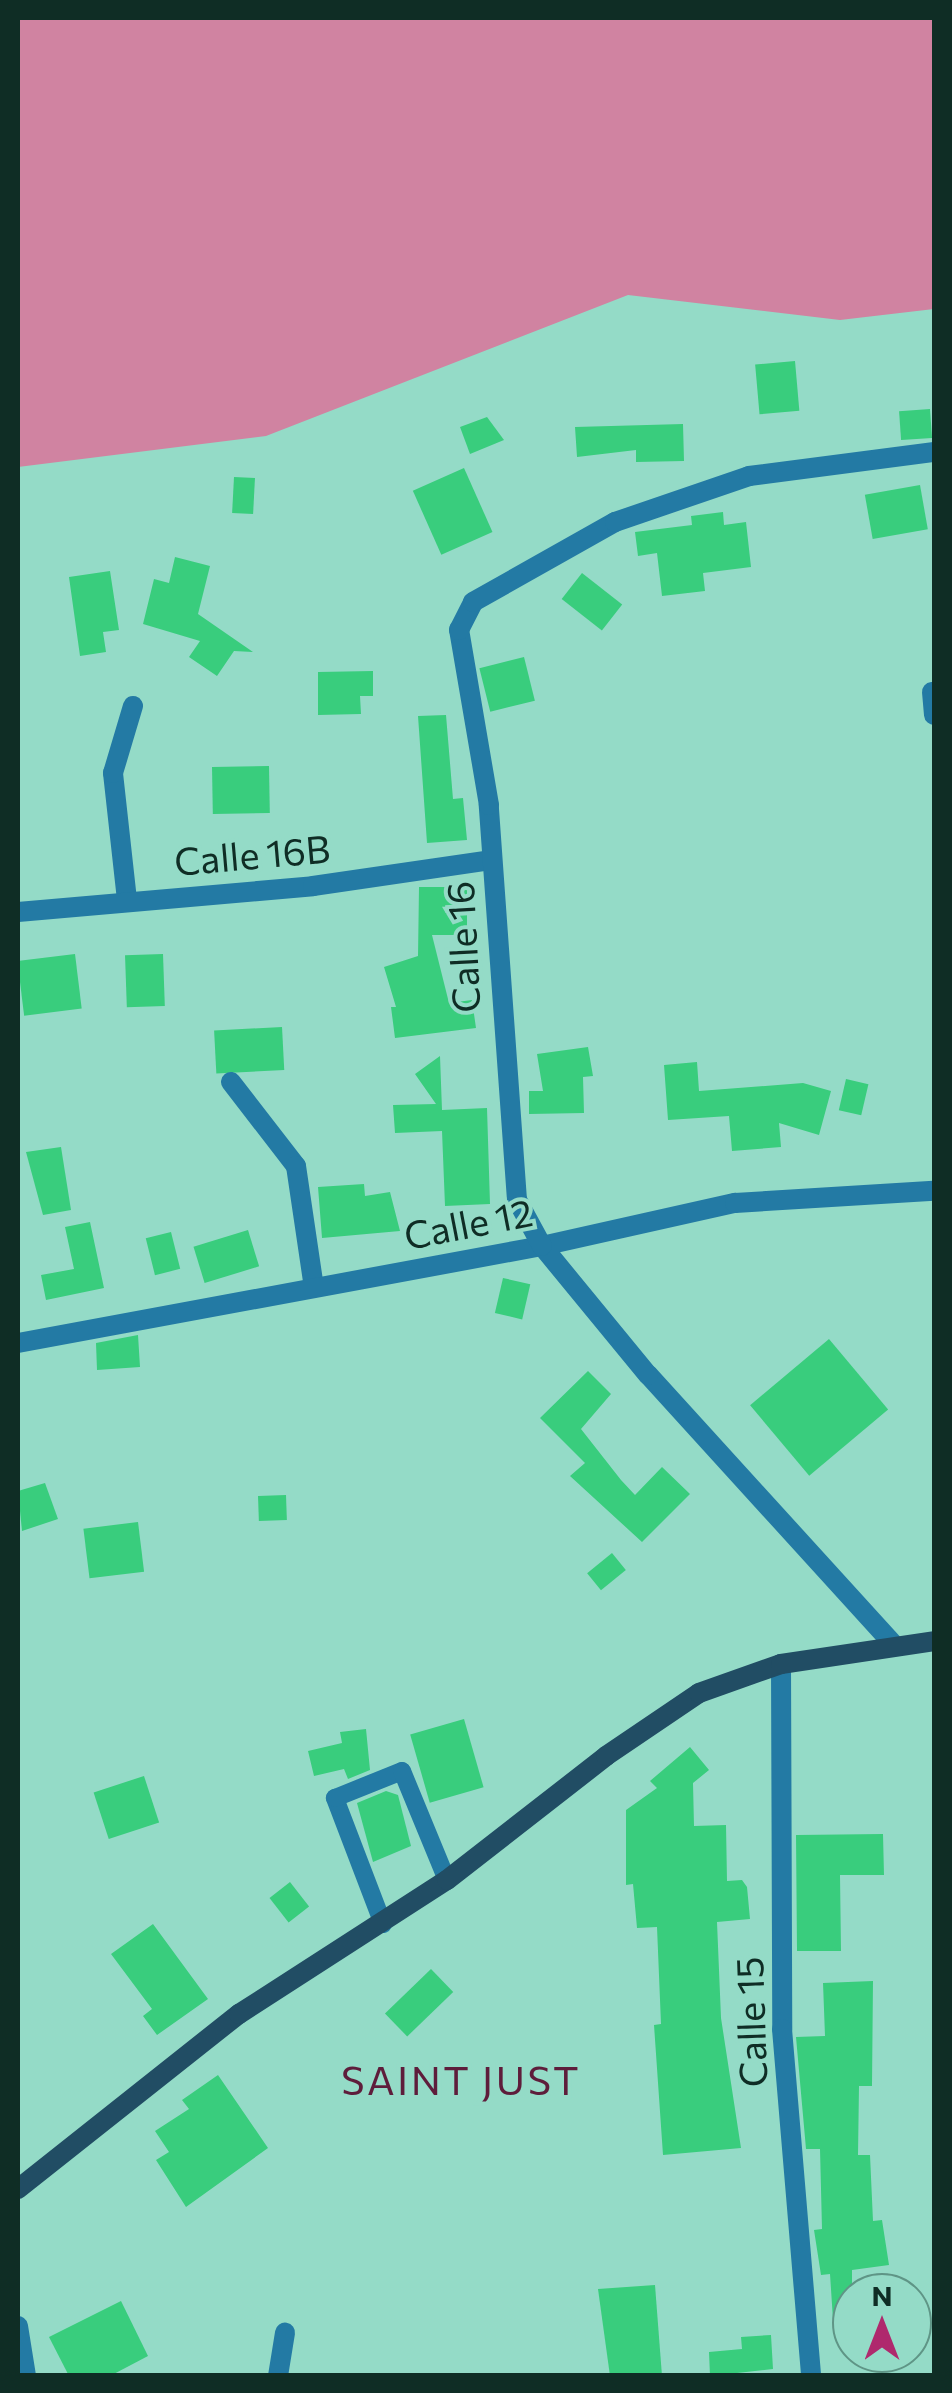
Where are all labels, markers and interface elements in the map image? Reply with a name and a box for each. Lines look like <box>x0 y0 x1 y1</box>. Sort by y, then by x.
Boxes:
street label: Calle 16B <box>172 824 332 884</box>
street label: Calle 16 <box>436 880 488 1014</box>
street label: Calle 12 <box>400 1188 536 1258</box>
street label: Calle 15 <box>725 1956 775 2088</box>
district label: SAINT JUST <box>341 2055 581 2103</box>
north arrow <box>832 2273 932 2373</box>
text: N <box>872 2278 893 2312</box>

